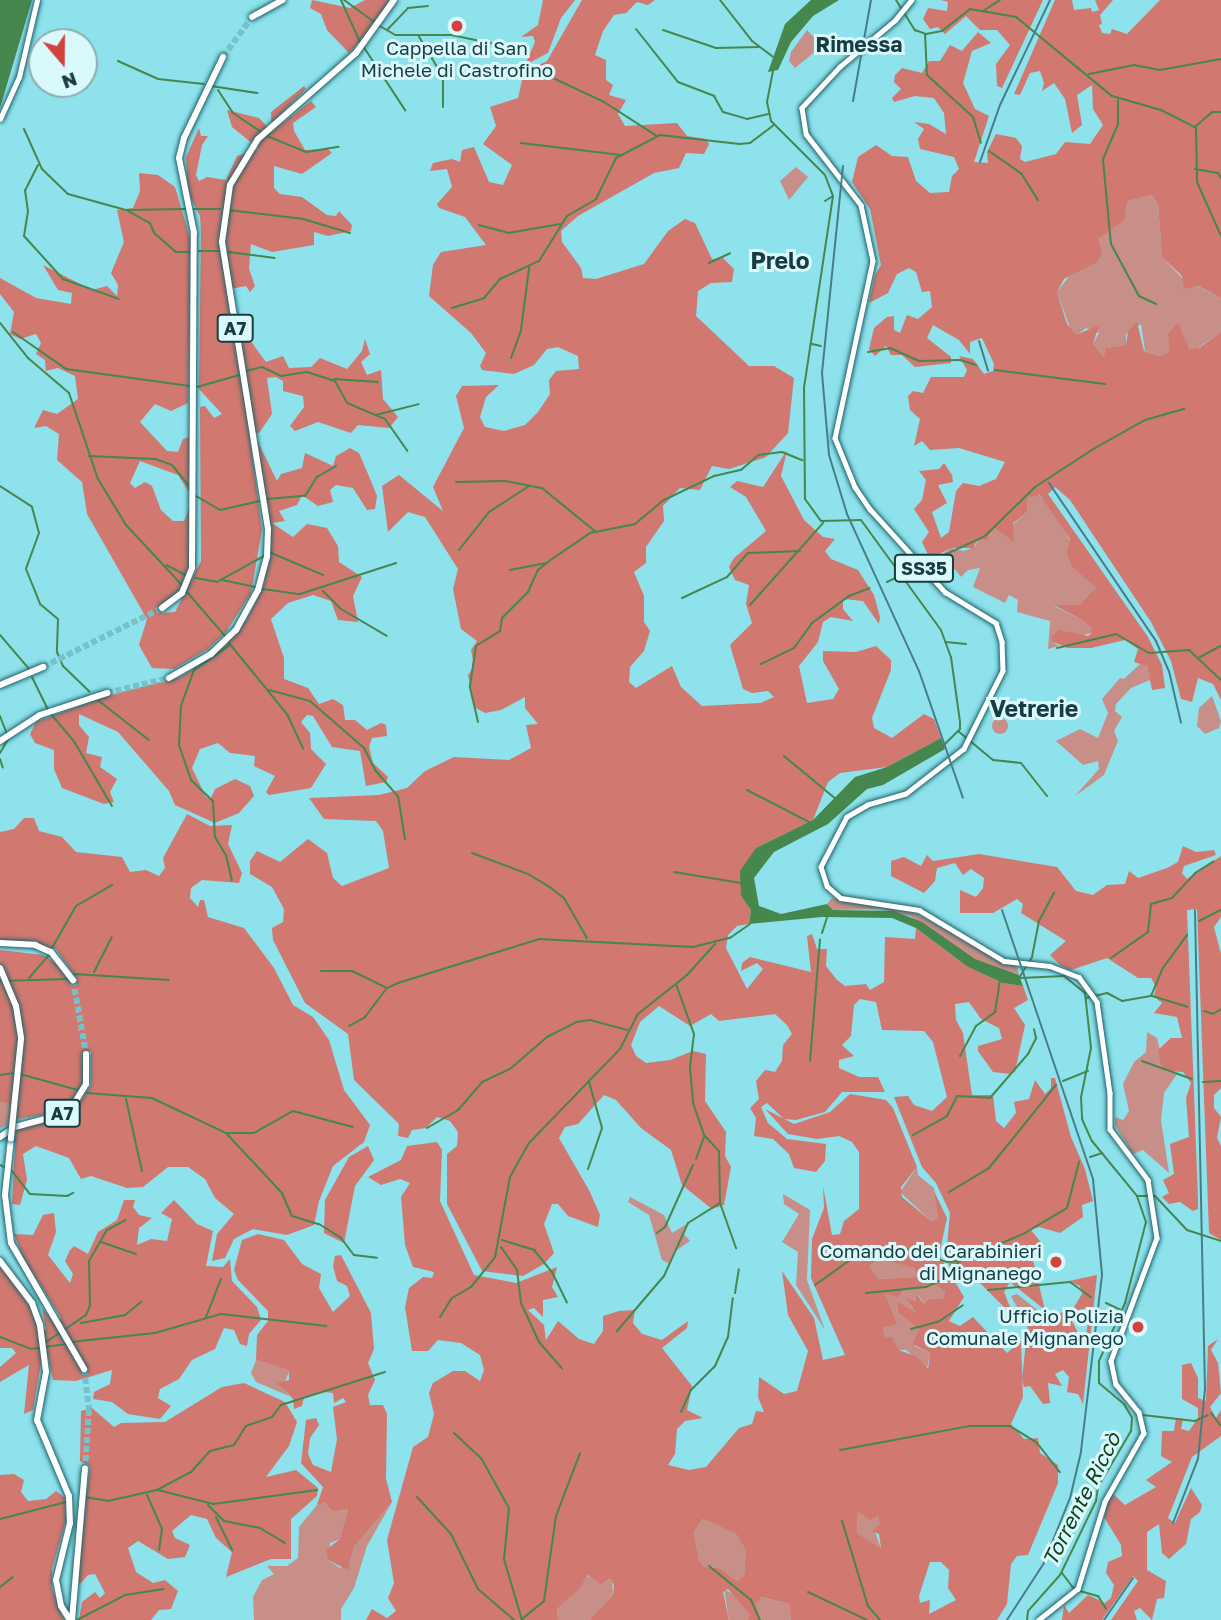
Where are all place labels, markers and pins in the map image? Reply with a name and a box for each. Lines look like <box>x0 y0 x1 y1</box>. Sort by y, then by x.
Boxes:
marker: Cappella di San Michele di Castrofino <box>449 18 465 34</box>
place label: Cappella di San Michele di Castrofino <box>361 37 553 81</box>
place label: Comando dei Carabinieri di Mignanego <box>819 1240 1042 1284</box>
marker: Comando dei Carabinieri di Mignanego <box>1048 1254 1064 1270</box>
place label: Ufficio Polizia Comunale Mignanego <box>926 1305 1124 1349</box>
marker: Ufficio Polizia Comunale Mignanego <box>1130 1319 1146 1335</box>

